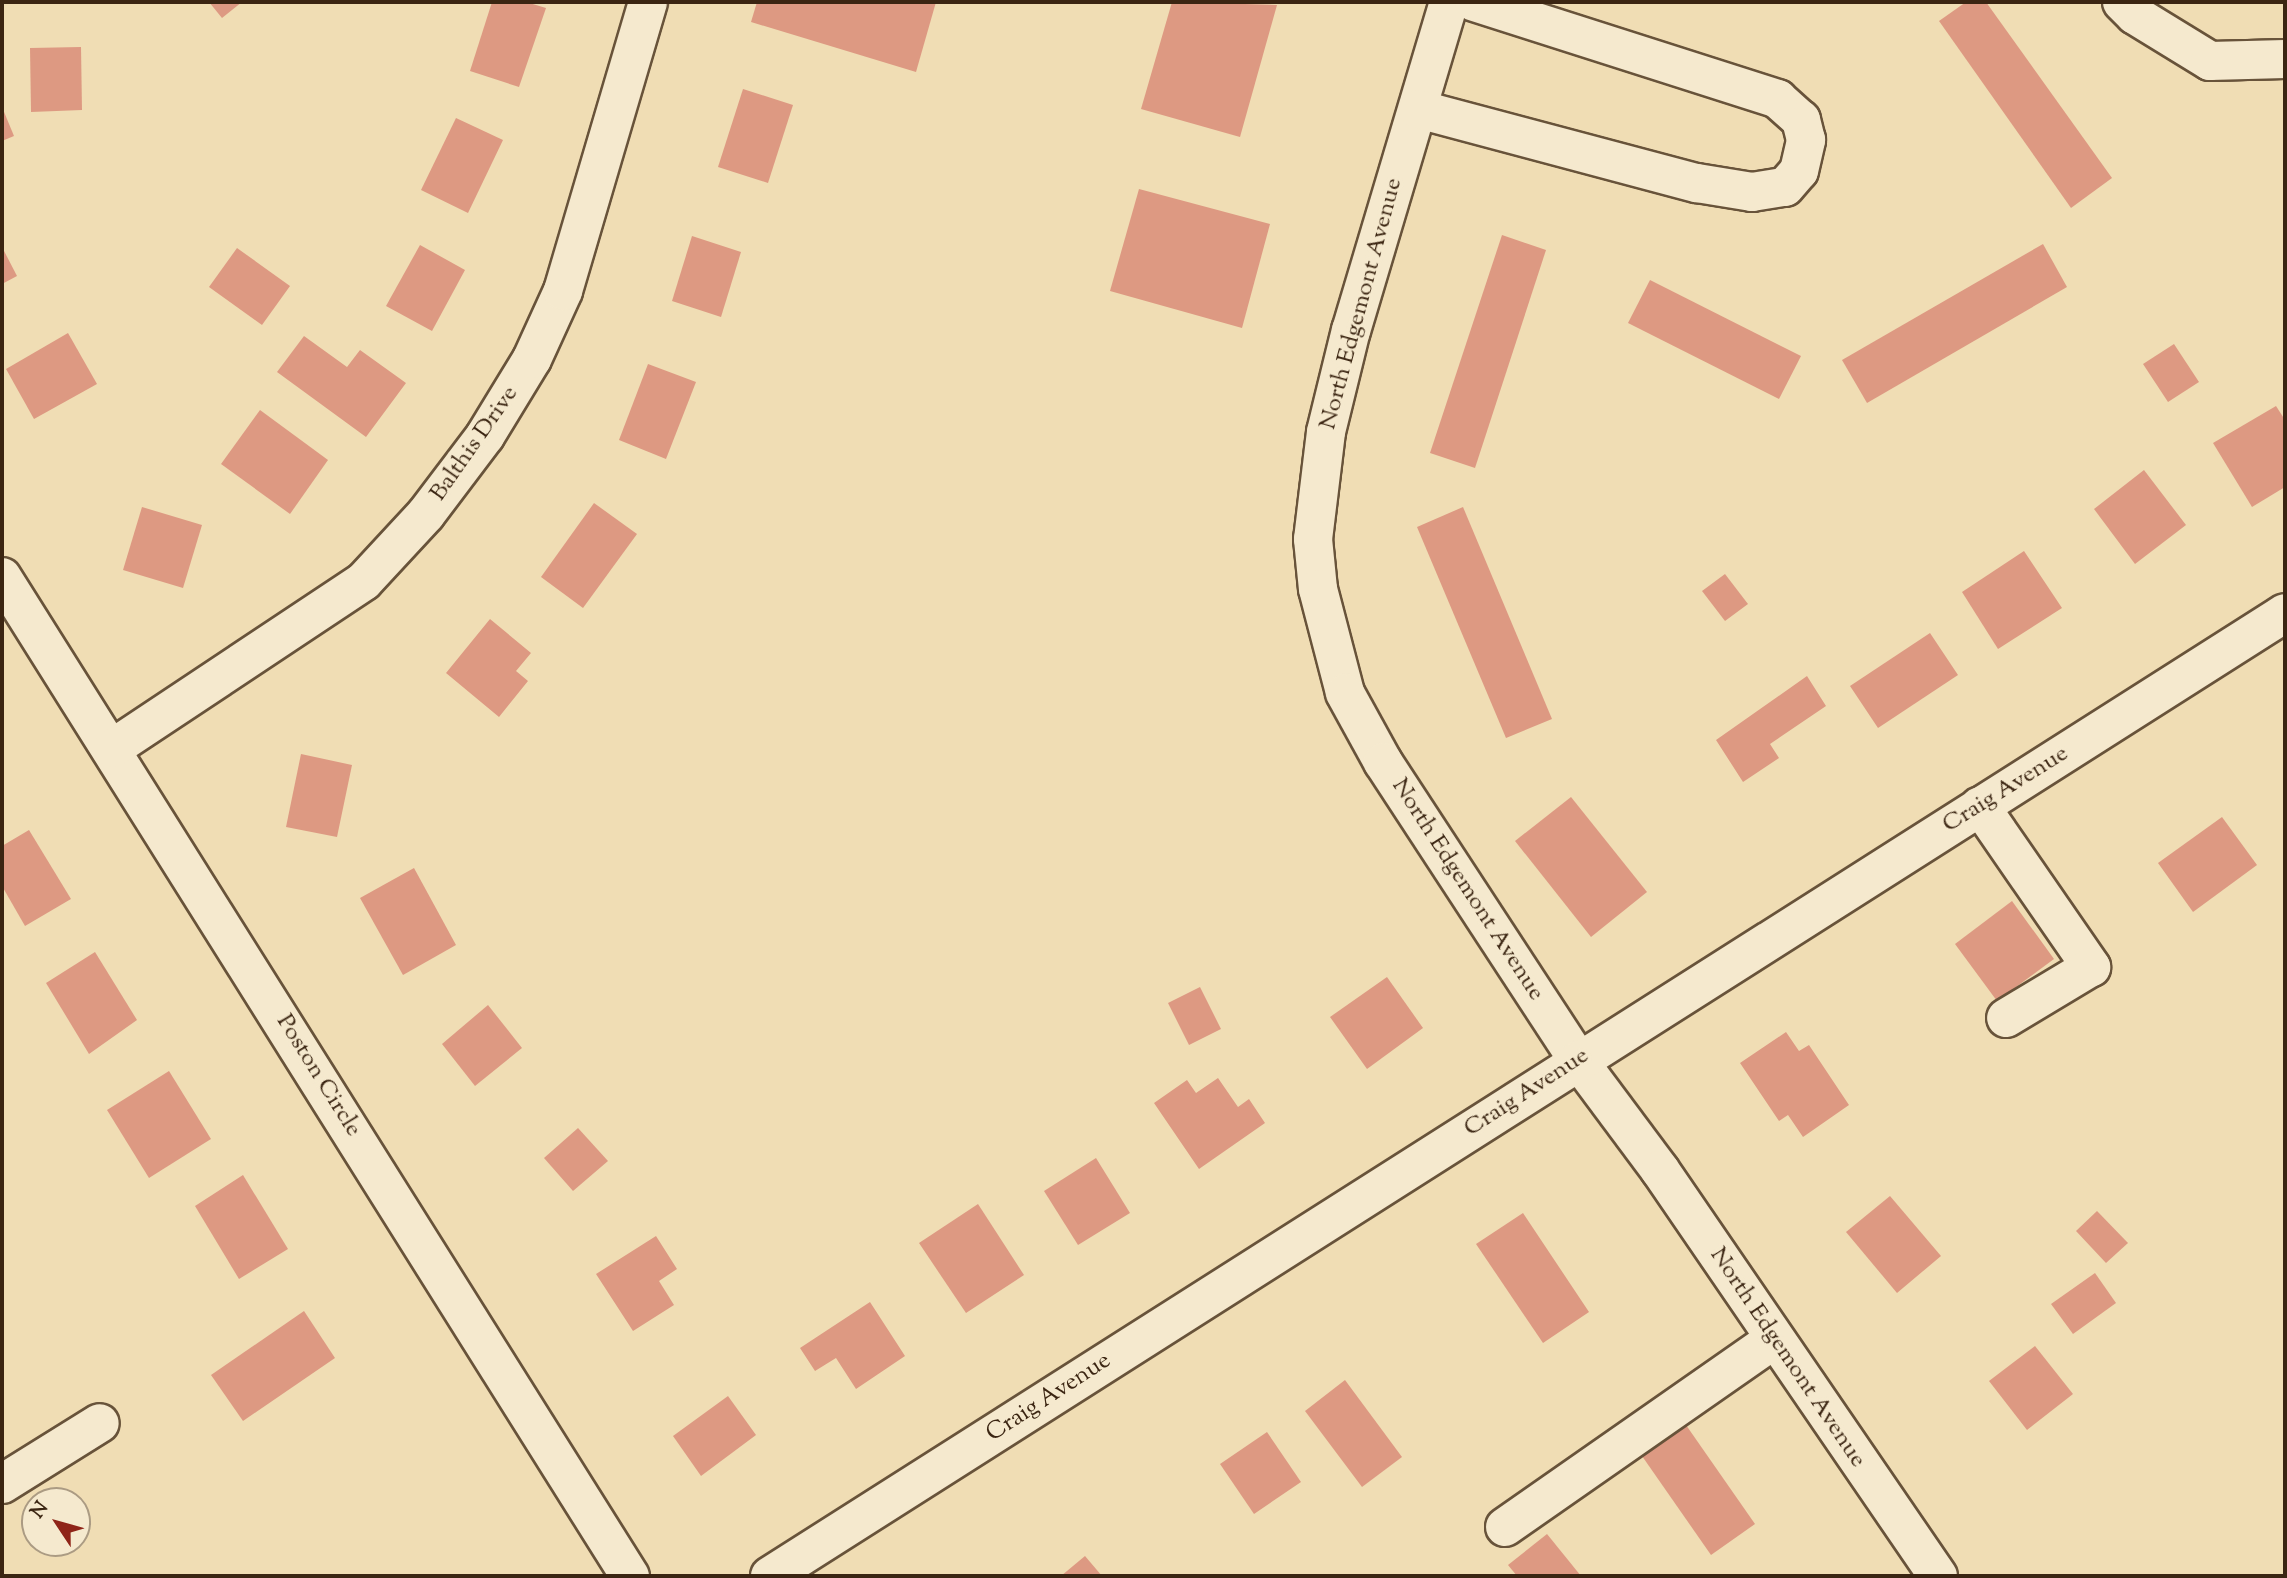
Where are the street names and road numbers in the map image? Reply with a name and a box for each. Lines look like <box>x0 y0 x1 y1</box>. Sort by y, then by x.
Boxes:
street label: North Edgemont Avenue <box>1315 175 1409 433</box>
street label: Balthis Drive <box>425 381 525 507</box>
street label: Craig Avenue <box>1938 740 2074 840</box>
street label: North Edgemont Avenue <box>1384 773 1550 1007</box>
street label: Poston Circle <box>269 1010 367 1142</box>
street label: Craig Avenue <box>1459 1042 1595 1144</box>
street label: North Edgemont Avenue <box>1703 1243 1871 1473</box>
street label: Craig Avenue <box>981 1347 1117 1449</box>

